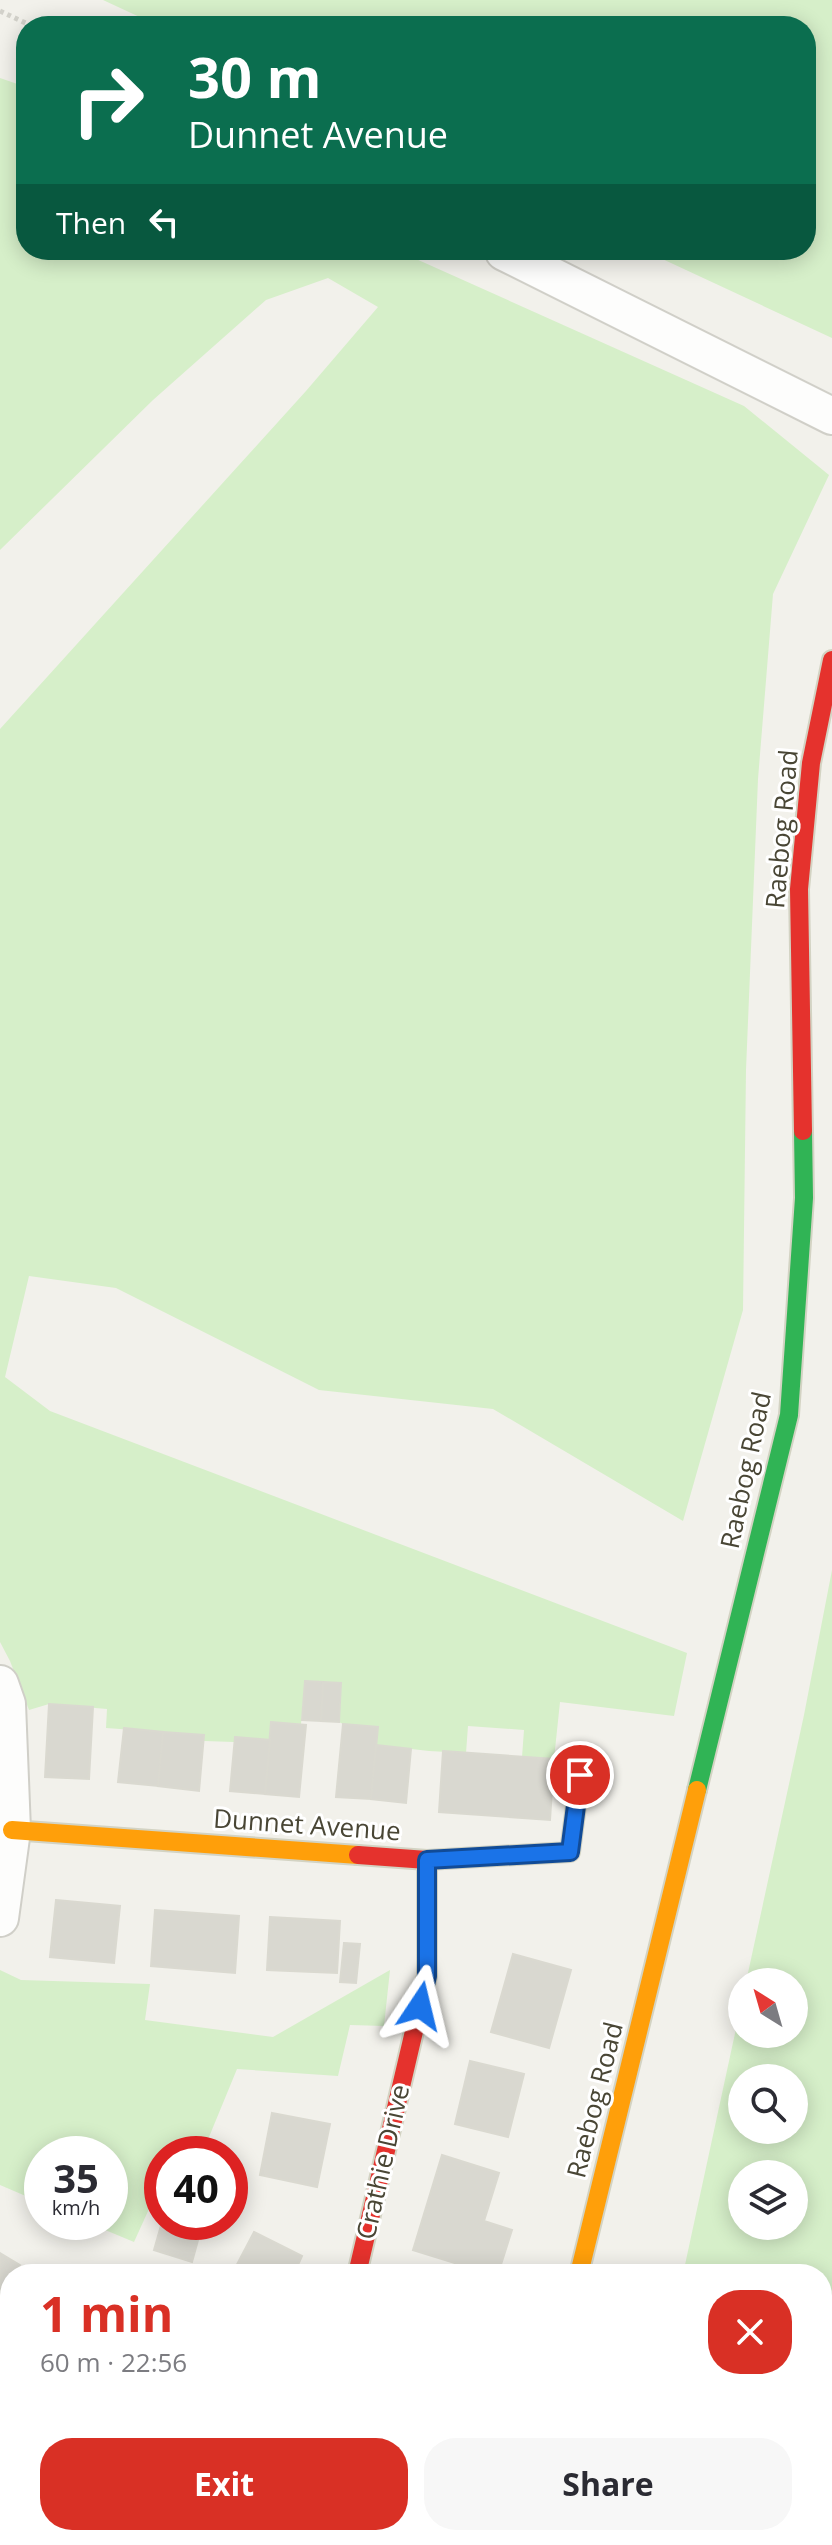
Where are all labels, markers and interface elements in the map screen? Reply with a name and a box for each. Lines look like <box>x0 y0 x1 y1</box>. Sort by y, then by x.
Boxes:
text: 30 m <box>188 38 322 114</box>
icon: right <box>56 48 160 152</box>
text: Dunnet Avenue <box>188 110 448 159</box>
icon: left <box>142 200 186 244</box>
text: Then <box>56 202 126 243</box>
street label: Raebog Road <box>756 748 806 910</box>
street label: Raebog Road <box>711 1388 779 1552</box>
pin <box>546 1741 614 1809</box>
icon: arrive <box>558 1753 602 1797</box>
street label: Dunnet Avenue <box>212 1799 402 1849</box>
position arrow <box>378 1964 462 2048</box>
north arrow <box>728 1968 808 2048</box>
map controls <box>728 1968 808 2240</box>
street label: Raebog Road <box>557 2018 631 2182</box>
button: search <box>728 2064 808 2144</box>
street label: Crathie Drive <box>347 2081 417 2243</box>
speed limit sign: 40 <box>144 2136 248 2240</box>
text: 35 <box>53 2150 99 2205</box>
button: layers <box>728 2160 808 2240</box>
text: km/h <box>52 2194 100 2221</box>
text: 1 min <box>40 2281 173 2346</box>
button: close <box>708 2290 792 2374</box>
text: 60 m · 22:56 <box>40 2344 187 2380</box>
button: Exit <box>40 2438 408 2530</box>
button: Share <box>424 2438 792 2530</box>

